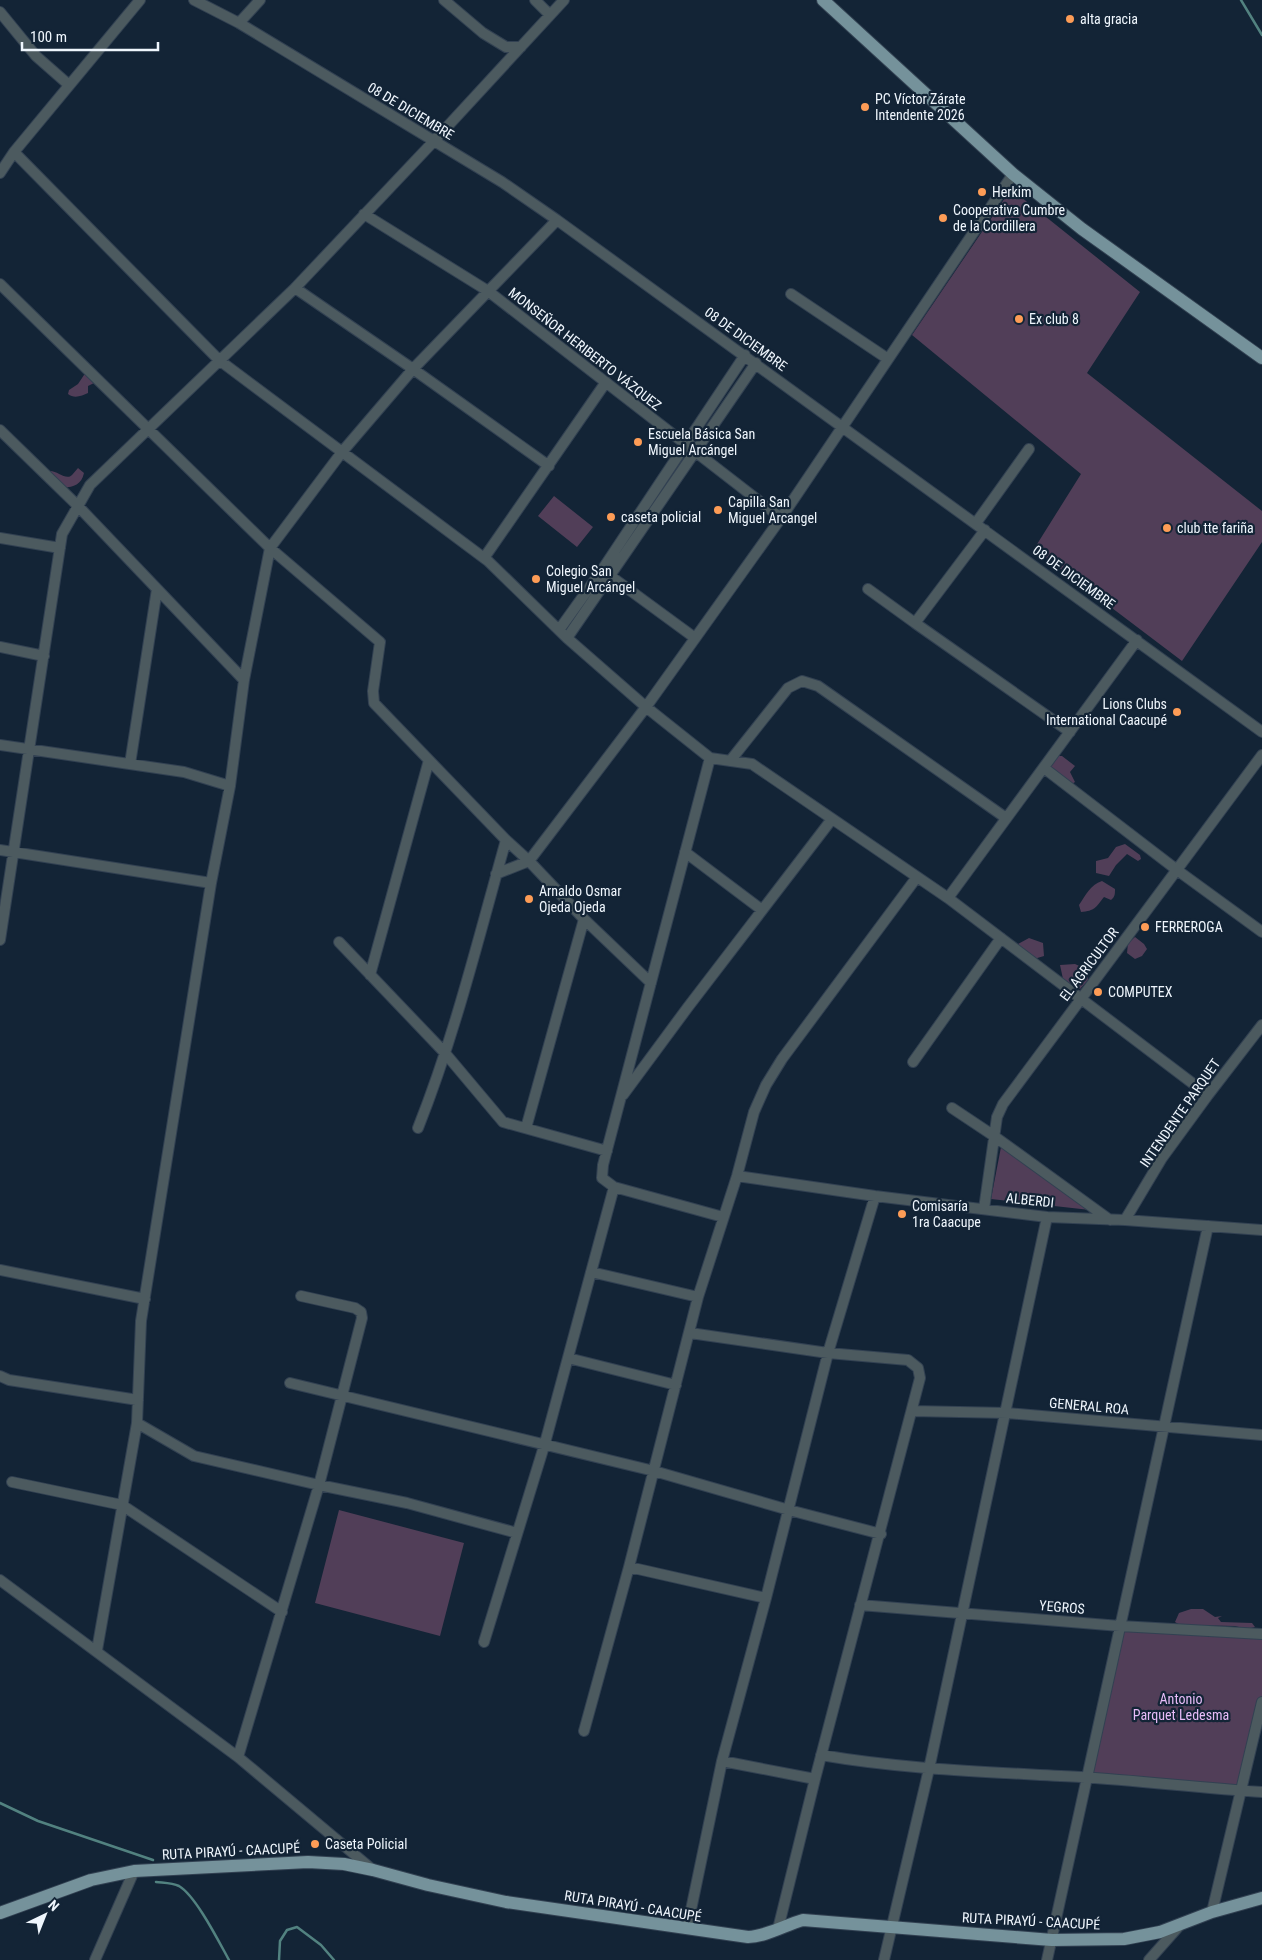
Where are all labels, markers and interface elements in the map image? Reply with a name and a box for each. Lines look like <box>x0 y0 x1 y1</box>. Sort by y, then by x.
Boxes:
place label: alta gracia <box>1080 11 1138 27</box>
marker: alta gracia <box>1064 13 1076 25</box>
scale bar <box>22 20 159 52</box>
text: 100 m <box>30 28 67 46</box>
street label: 08 DE DICIEMBRE <box>365 79 457 143</box>
place label: PC Víctor Zárate Intendente 2026 <box>875 91 966 123</box>
marker: PC Víctor Zárate Intendente 2026 <box>859 101 871 113</box>
place label: Herkim <box>992 184 1032 200</box>
marker: Herkim <box>976 186 988 198</box>
place label: Cooperativa Cumbre de la Cordillera <box>953 202 1066 234</box>
marker: Cooperativa Cumbre de la Cordillera <box>937 212 949 224</box>
street label: MONSEÑOR HERIBERTO VÁZQUEZ <box>505 284 665 414</box>
street label: 08 DE DICIEMBRE <box>702 304 790 374</box>
place label: Ex club 8 <box>1029 311 1079 327</box>
marker: Ex club 8 <box>1013 313 1025 325</box>
place label: Escuela Básica San Miguel Arcángel <box>648 426 755 458</box>
marker: Escuela Básica San Miguel Arcángel <box>632 436 644 448</box>
place label: Capilla San Miguel Arcangel <box>728 494 817 526</box>
marker: Capilla San Miguel Arcangel <box>712 504 724 516</box>
place label: caseta policial <box>621 509 701 525</box>
marker: caseta policial <box>605 511 617 523</box>
place label: club tte fariña <box>1177 520 1254 536</box>
marker: club tte fariña <box>1161 522 1173 534</box>
street label: 08 DE DICIEMBRE <box>1030 542 1118 612</box>
place label: Colegio San Miguel Arcángel <box>546 563 635 595</box>
marker: Colegio San Miguel Arcángel <box>530 573 542 585</box>
place label: Lions Clubs International Caacupé <box>1046 696 1167 728</box>
marker: Lions Clubs International Caacupé <box>1171 706 1183 718</box>
place label: Arnaldo Osmar Ojeda Ojeda <box>539 883 622 915</box>
marker: Arnaldo Osmar Ojeda Ojeda <box>523 893 535 905</box>
place label: FERREROGA <box>1155 919 1223 935</box>
marker: FERREROGA <box>1139 921 1151 933</box>
street label: EL AGRICULTOR <box>1056 924 1122 1004</box>
place label: COMPUTEX <box>1108 984 1173 1000</box>
marker: COMPUTEX <box>1092 986 1104 998</box>
street label: INTENDENTE PARQUET <box>1137 1056 1223 1170</box>
street label: ALBERDI <box>1005 1190 1055 1210</box>
place label: Comisaría 1ra Caacupe <box>912 1198 981 1230</box>
marker: Comisaría 1ra Caacupe <box>896 1208 908 1220</box>
street label: GENERAL ROA <box>1048 1395 1130 1417</box>
street label: YEGROS <box>1039 1597 1085 1617</box>
park label: Antonio Parquet Ledesma <box>1133 1691 1229 1723</box>
place label: Caseta Policial <box>325 1836 407 1852</box>
street label: RUTA PIRAYÚ - CAACUPÉ <box>161 1838 301 1863</box>
marker: Caseta Policial <box>309 1838 321 1850</box>
street label: RUTA PIRAYÚ - CAACUPÉ <box>563 1886 703 1925</box>
north arrow <box>20 1890 70 1940</box>
text: N <box>45 1897 62 1914</box>
street label: RUTA PIRAYÚ - CAACUPÉ <box>961 1908 1101 1933</box>

